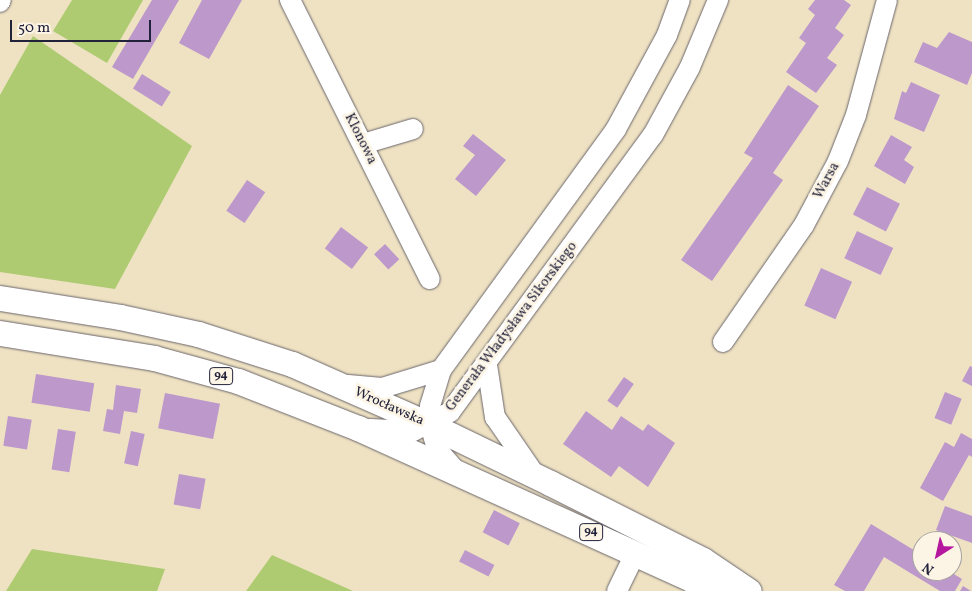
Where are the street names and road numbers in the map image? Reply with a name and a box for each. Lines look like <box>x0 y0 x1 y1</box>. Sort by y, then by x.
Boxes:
street label: Klonowa <box>340 111 380 167</box>
street label: Warsa <box>810 160 844 202</box>
street label: Generała Władysława Sikorskiego <box>443 239 581 415</box>
road number: 94 <box>208 366 234 386</box>
street label: Wrocławska <box>351 384 427 430</box>
road number: 94 <box>578 522 604 542</box>

